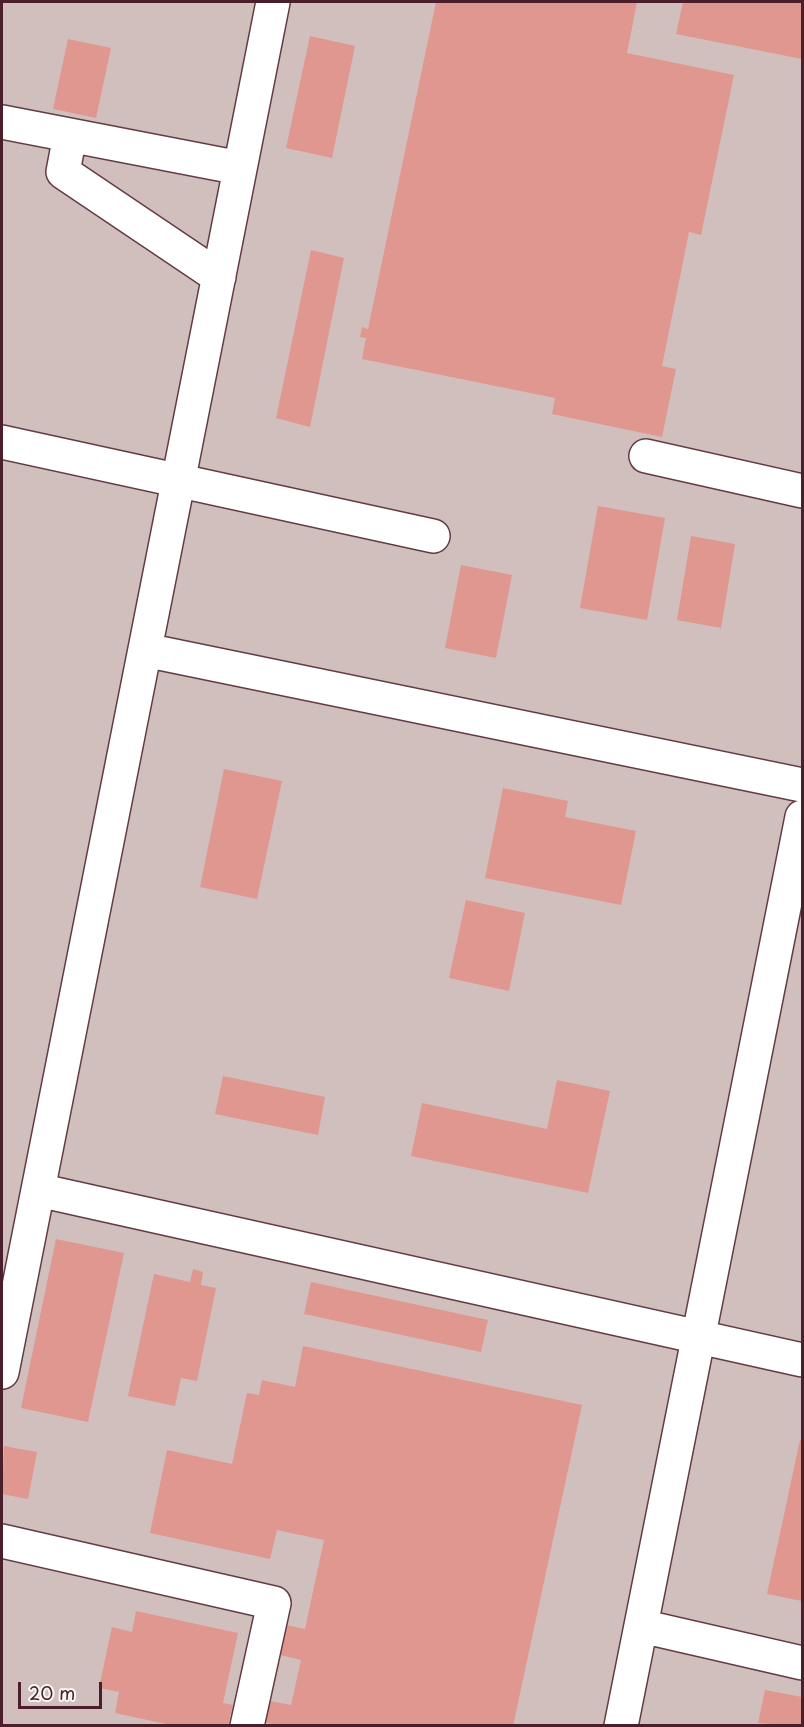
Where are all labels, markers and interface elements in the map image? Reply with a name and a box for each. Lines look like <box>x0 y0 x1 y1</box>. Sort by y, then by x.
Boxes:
scale bar <box>21 1670 105 1708</box>
text: 20 m <box>29 1679 75 1706</box>

